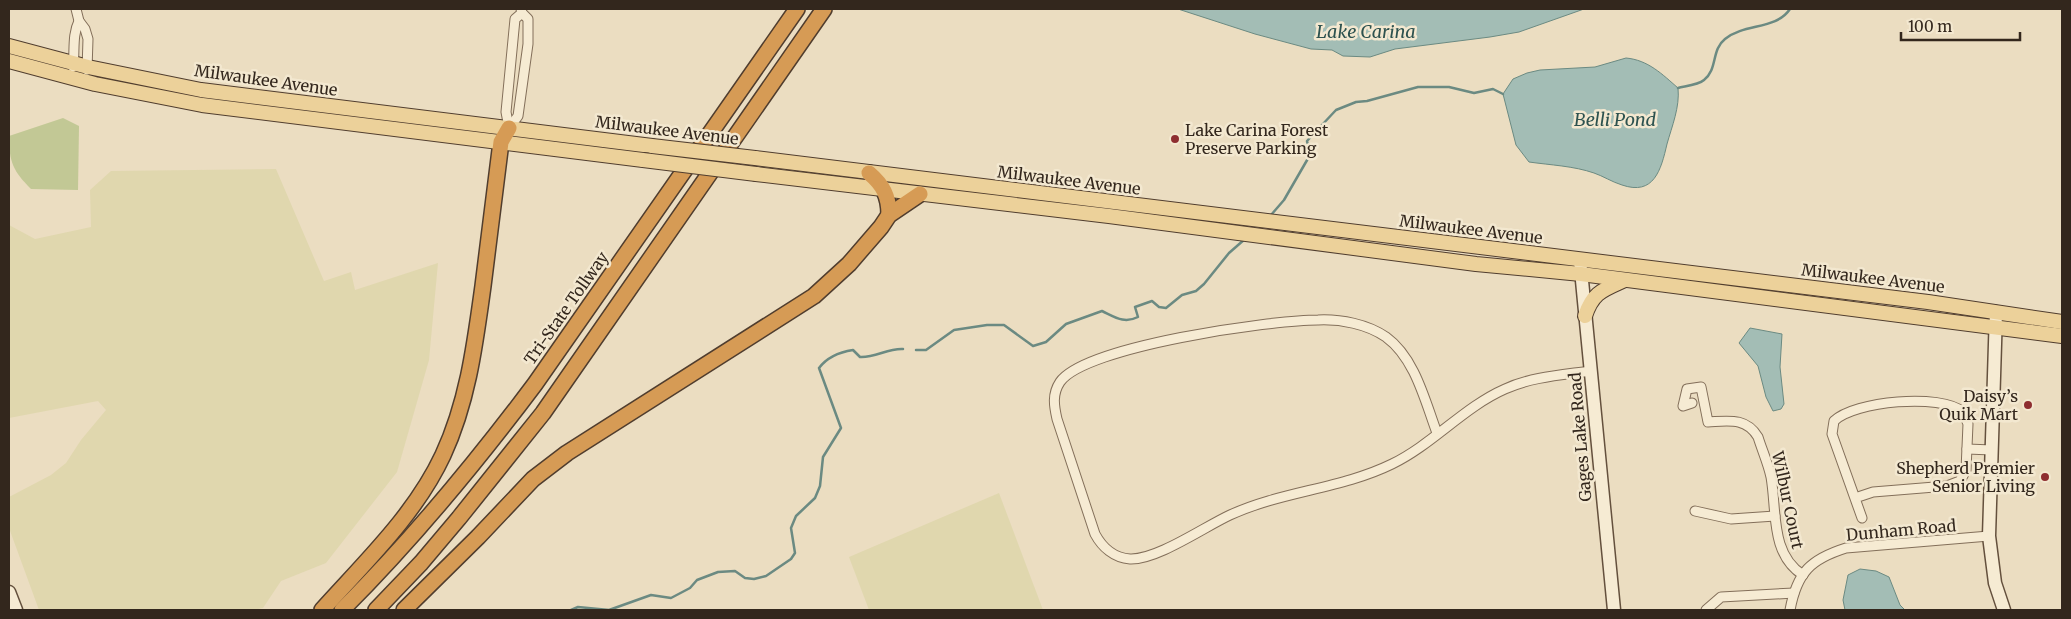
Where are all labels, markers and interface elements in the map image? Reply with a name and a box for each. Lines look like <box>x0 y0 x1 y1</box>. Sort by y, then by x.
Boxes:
scale bar <box>1901 10 2020 42</box>
text: 100 m <box>1908 17 1952 36</box>
water label: Lake Carina <box>1316 20 1416 43</box>
street label: Milwaukee Avenue <box>193 60 339 100</box>
water label: Belli Pond <box>1574 108 1657 131</box>
street label: Milwaukee Avenue <box>594 111 740 149</box>
place label: Lake Carina Forest Preserve Parking <box>1185 120 1329 158</box>
marker: Lake Carina Forest Preserve Parking <box>1169 133 1181 145</box>
street label: Milwaukee Avenue <box>996 161 1142 199</box>
street label: Milwaukee Avenue <box>1398 210 1544 248</box>
street label: Tri-State Tollway <box>520 247 613 368</box>
street label: Milwaukee Avenue <box>1800 259 1946 297</box>
street label: Gages Lake Road <box>1564 371 1596 502</box>
place label: Daisy’s Quik Mart <box>1939 386 2019 424</box>
marker: Daisy’s Quik Mart <box>2022 399 2034 411</box>
street label: Wilbur Court <box>1768 448 1808 551</box>
place label: Shepherd Premier Senior Living <box>1896 458 2035 496</box>
marker: Shepherd Premier Senior Living <box>2039 471 2051 483</box>
street label: Dunham Road <box>1845 515 1957 545</box>

